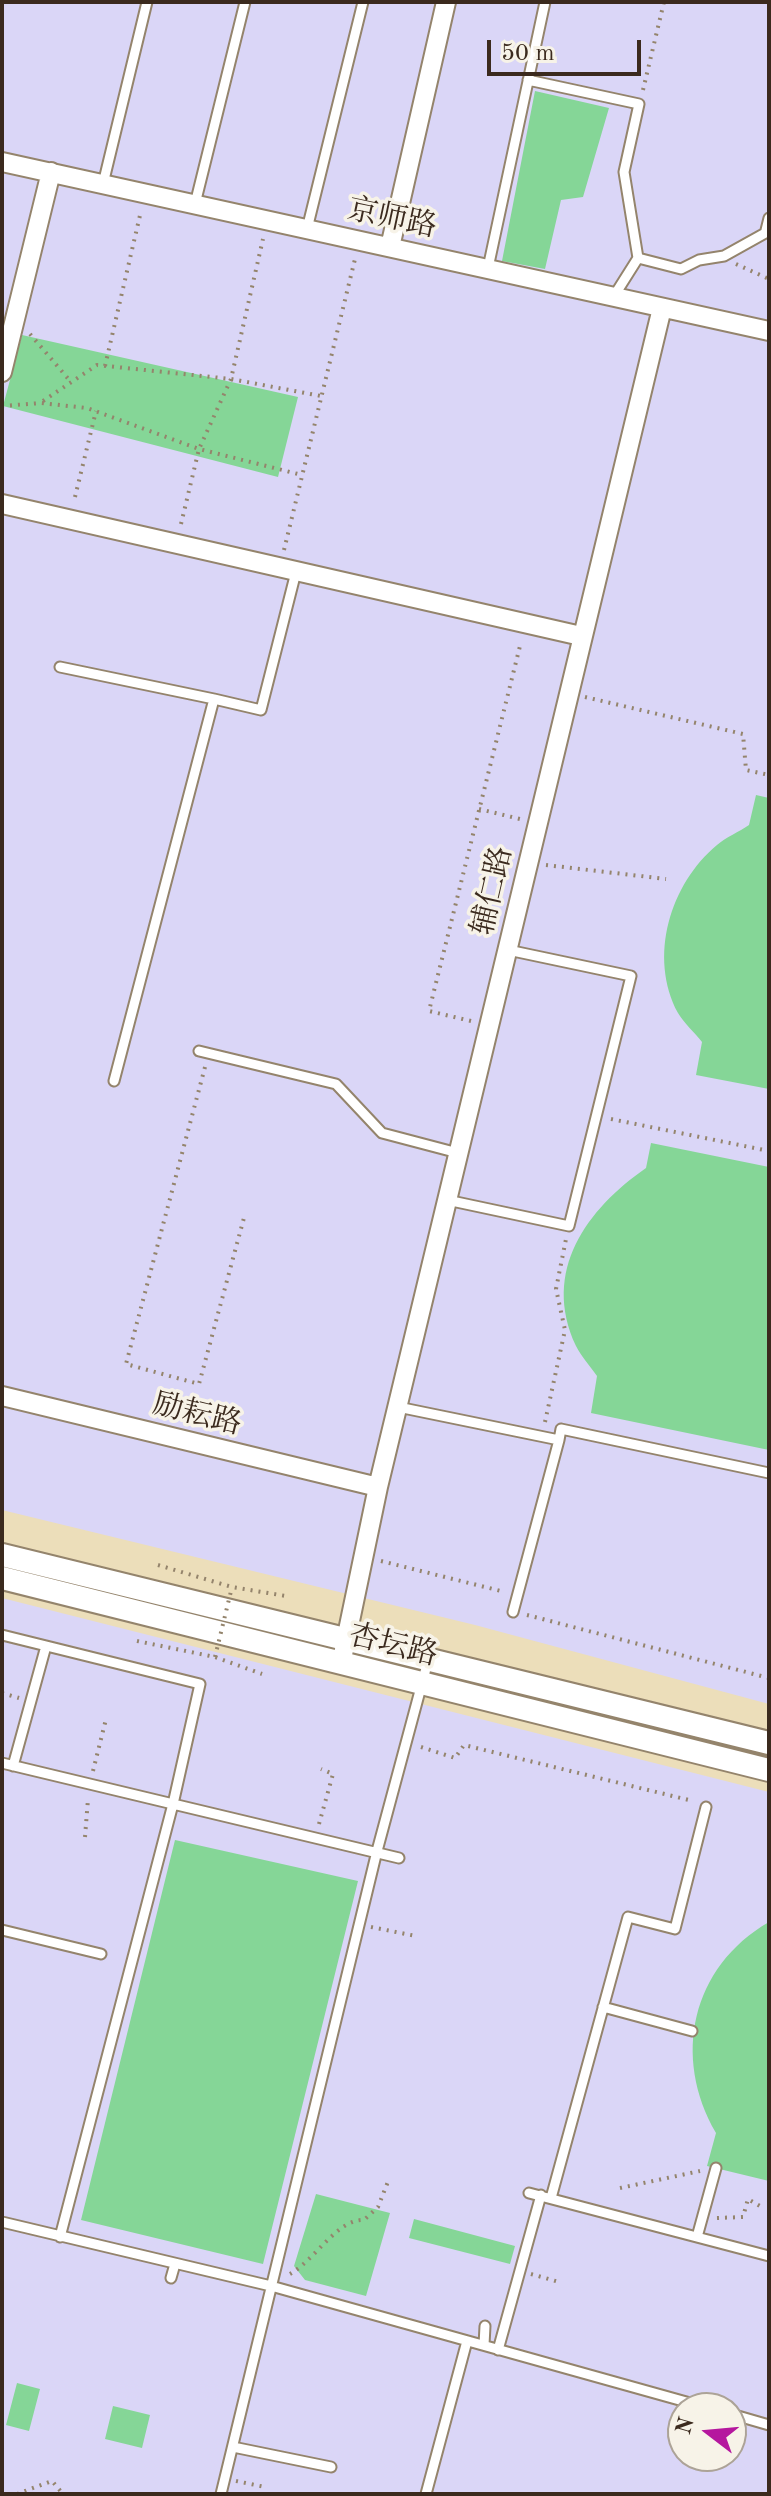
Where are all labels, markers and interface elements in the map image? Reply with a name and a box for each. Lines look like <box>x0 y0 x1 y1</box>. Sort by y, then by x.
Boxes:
scale bar <box>491 24 645 74</box>
text: 50 m <box>501 42 555 66</box>
street label: 京师路 <box>344 192 440 246</box>
street label: 辅仁路 <box>465 843 521 939</box>
street label: 励耘路 <box>149 1387 245 1443</box>
street label: 杏坛路 <box>345 1618 441 1674</box>
north arrow <box>667 2392 747 2472</box>
text: N <box>673 2415 699 2437</box>

